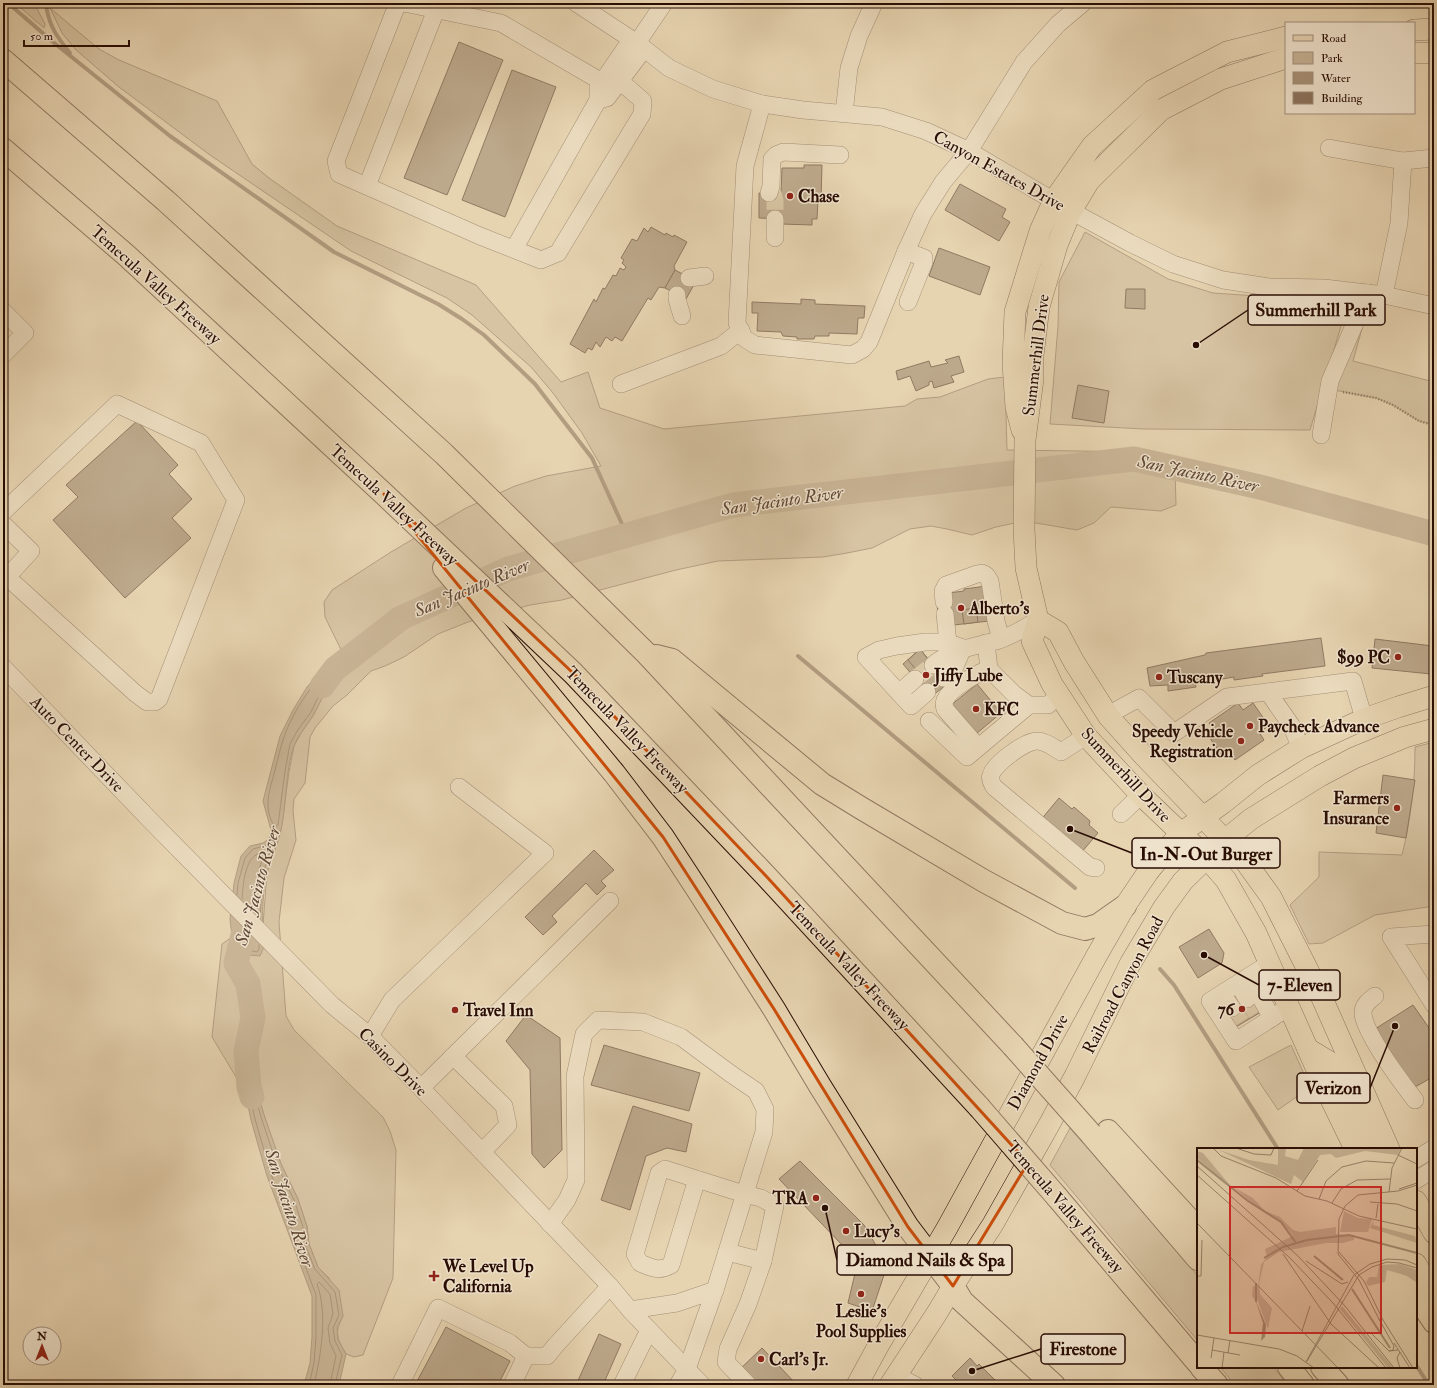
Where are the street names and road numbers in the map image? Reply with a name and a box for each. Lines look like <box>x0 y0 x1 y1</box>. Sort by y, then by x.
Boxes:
street label: Canyon Estates Drive <box>929 126 1069 217</box>
street label: Temecula Valley Freeway <box>86 221 226 350</box>
street label: Summerhill Drive <box>1018 293 1054 417</box>
street label: Temecula Valley Freeway <box>325 440 463 571</box>
street label: Temecula Valley Freeway <box>560 662 693 799</box>
street label: Auto Center Drive <box>25 691 128 797</box>
street label: Summerhill Drive <box>1077 723 1175 827</box>
street label: Temecula Valley Freeway <box>783 897 914 1036</box>
street label: Railroad Canyon Road <box>1078 912 1169 1058</box>
street label: Diamond Drive <box>1003 1010 1073 1114</box>
street label: Casino Drive <box>354 1023 432 1101</box>
street label: Temecula Valley Freeway <box>1001 1137 1128 1278</box>

